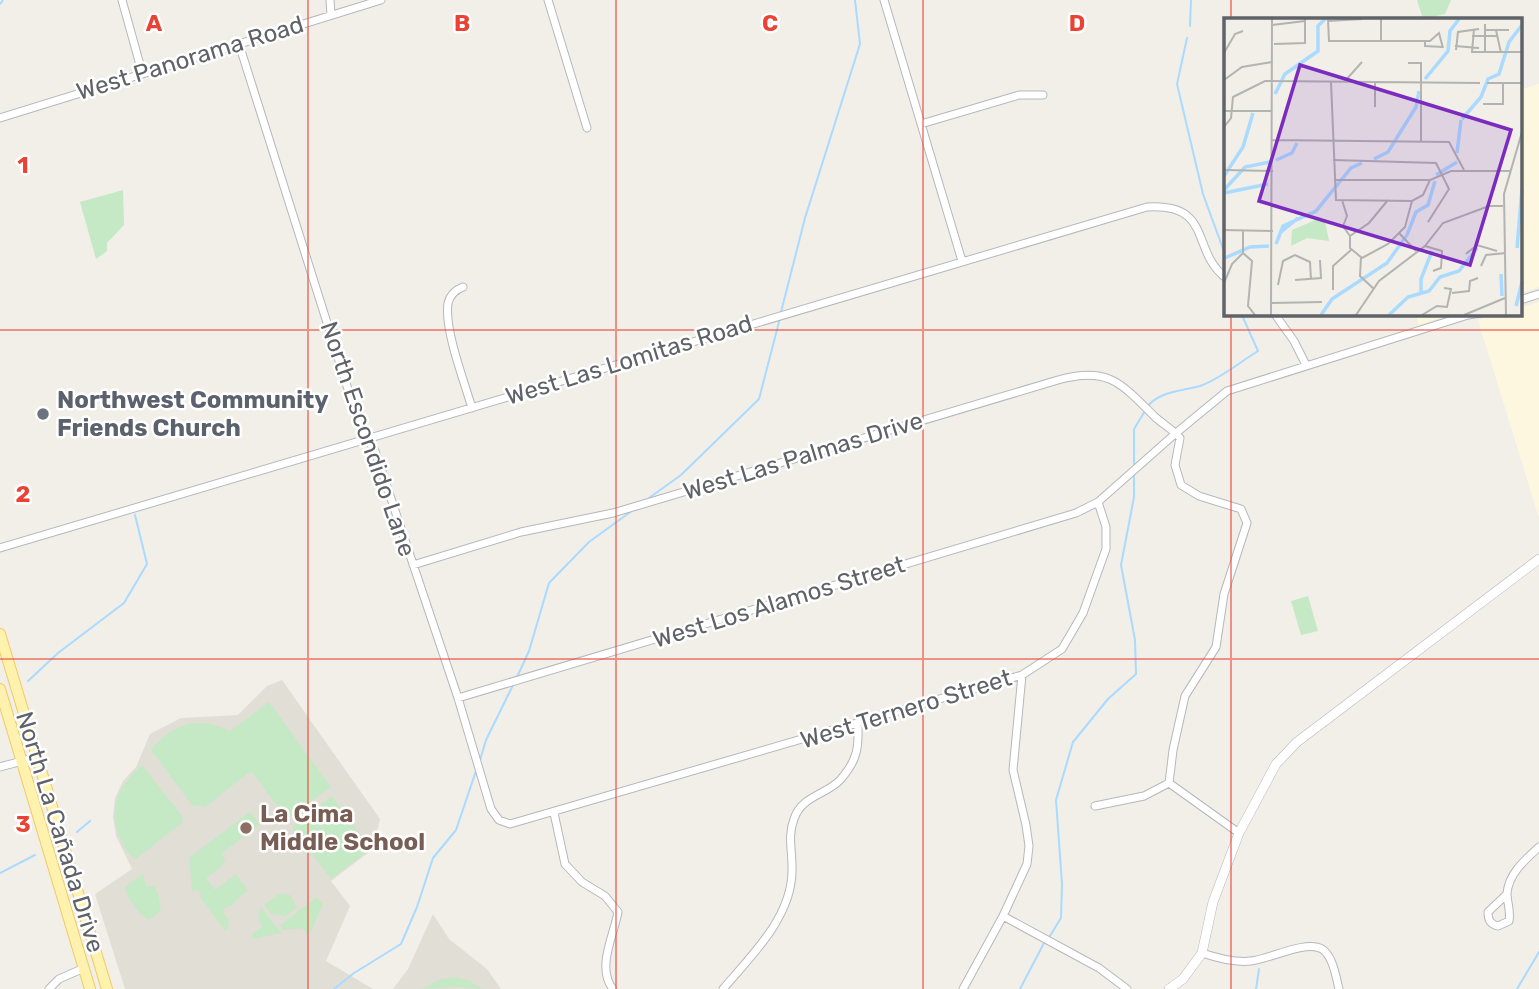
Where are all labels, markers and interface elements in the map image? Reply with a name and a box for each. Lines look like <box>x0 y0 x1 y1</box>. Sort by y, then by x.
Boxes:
text: A <box>146 9 163 37</box>
text: B <box>454 9 470 37</box>
text: C <box>762 9 778 37</box>
text: D <box>1069 9 1085 37</box>
street label: West Panorama Road <box>73 10 307 106</box>
inset map <box>1224 18 1522 315</box>
text: 1 <box>17 151 29 179</box>
street label: West Las Lomitas Road <box>502 309 756 411</box>
street label: North Escondido Lane <box>315 318 421 560</box>
place label: Northwest Community Friends Church <box>57 386 329 442</box>
marker: Northwest Community Friends Church <box>35 406 51 422</box>
street label: West Las Palmas Drive <box>680 406 926 506</box>
text: 2 <box>16 480 30 508</box>
street label: West Los Alamos Street <box>650 550 908 654</box>
street label: West Ternero Street <box>797 664 1015 754</box>
street label: North La Cañada Drive <box>10 708 110 956</box>
place label: La Cima Middle School <box>260 800 425 856</box>
text: 3 <box>15 810 31 838</box>
marker: La Cima Middle School <box>238 820 254 836</box>

